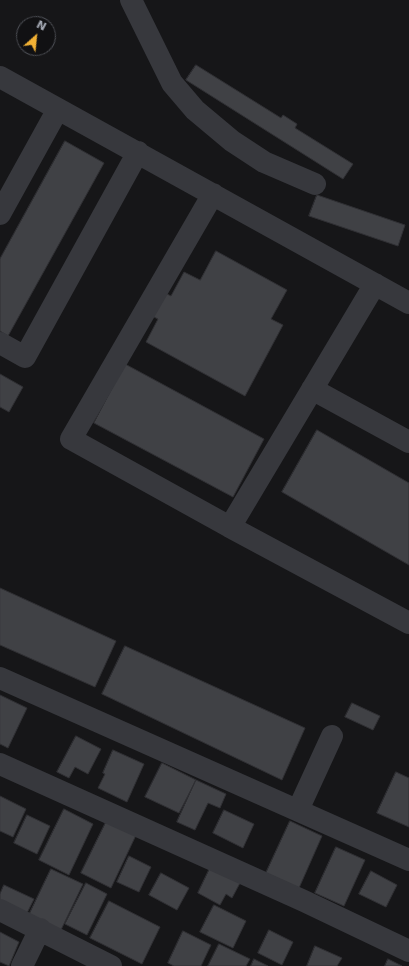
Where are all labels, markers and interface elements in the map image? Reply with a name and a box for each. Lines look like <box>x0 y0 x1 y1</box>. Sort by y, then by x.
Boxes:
north arrow <box>16 16 56 56</box>
text: N <box>34 18 48 34</box>

